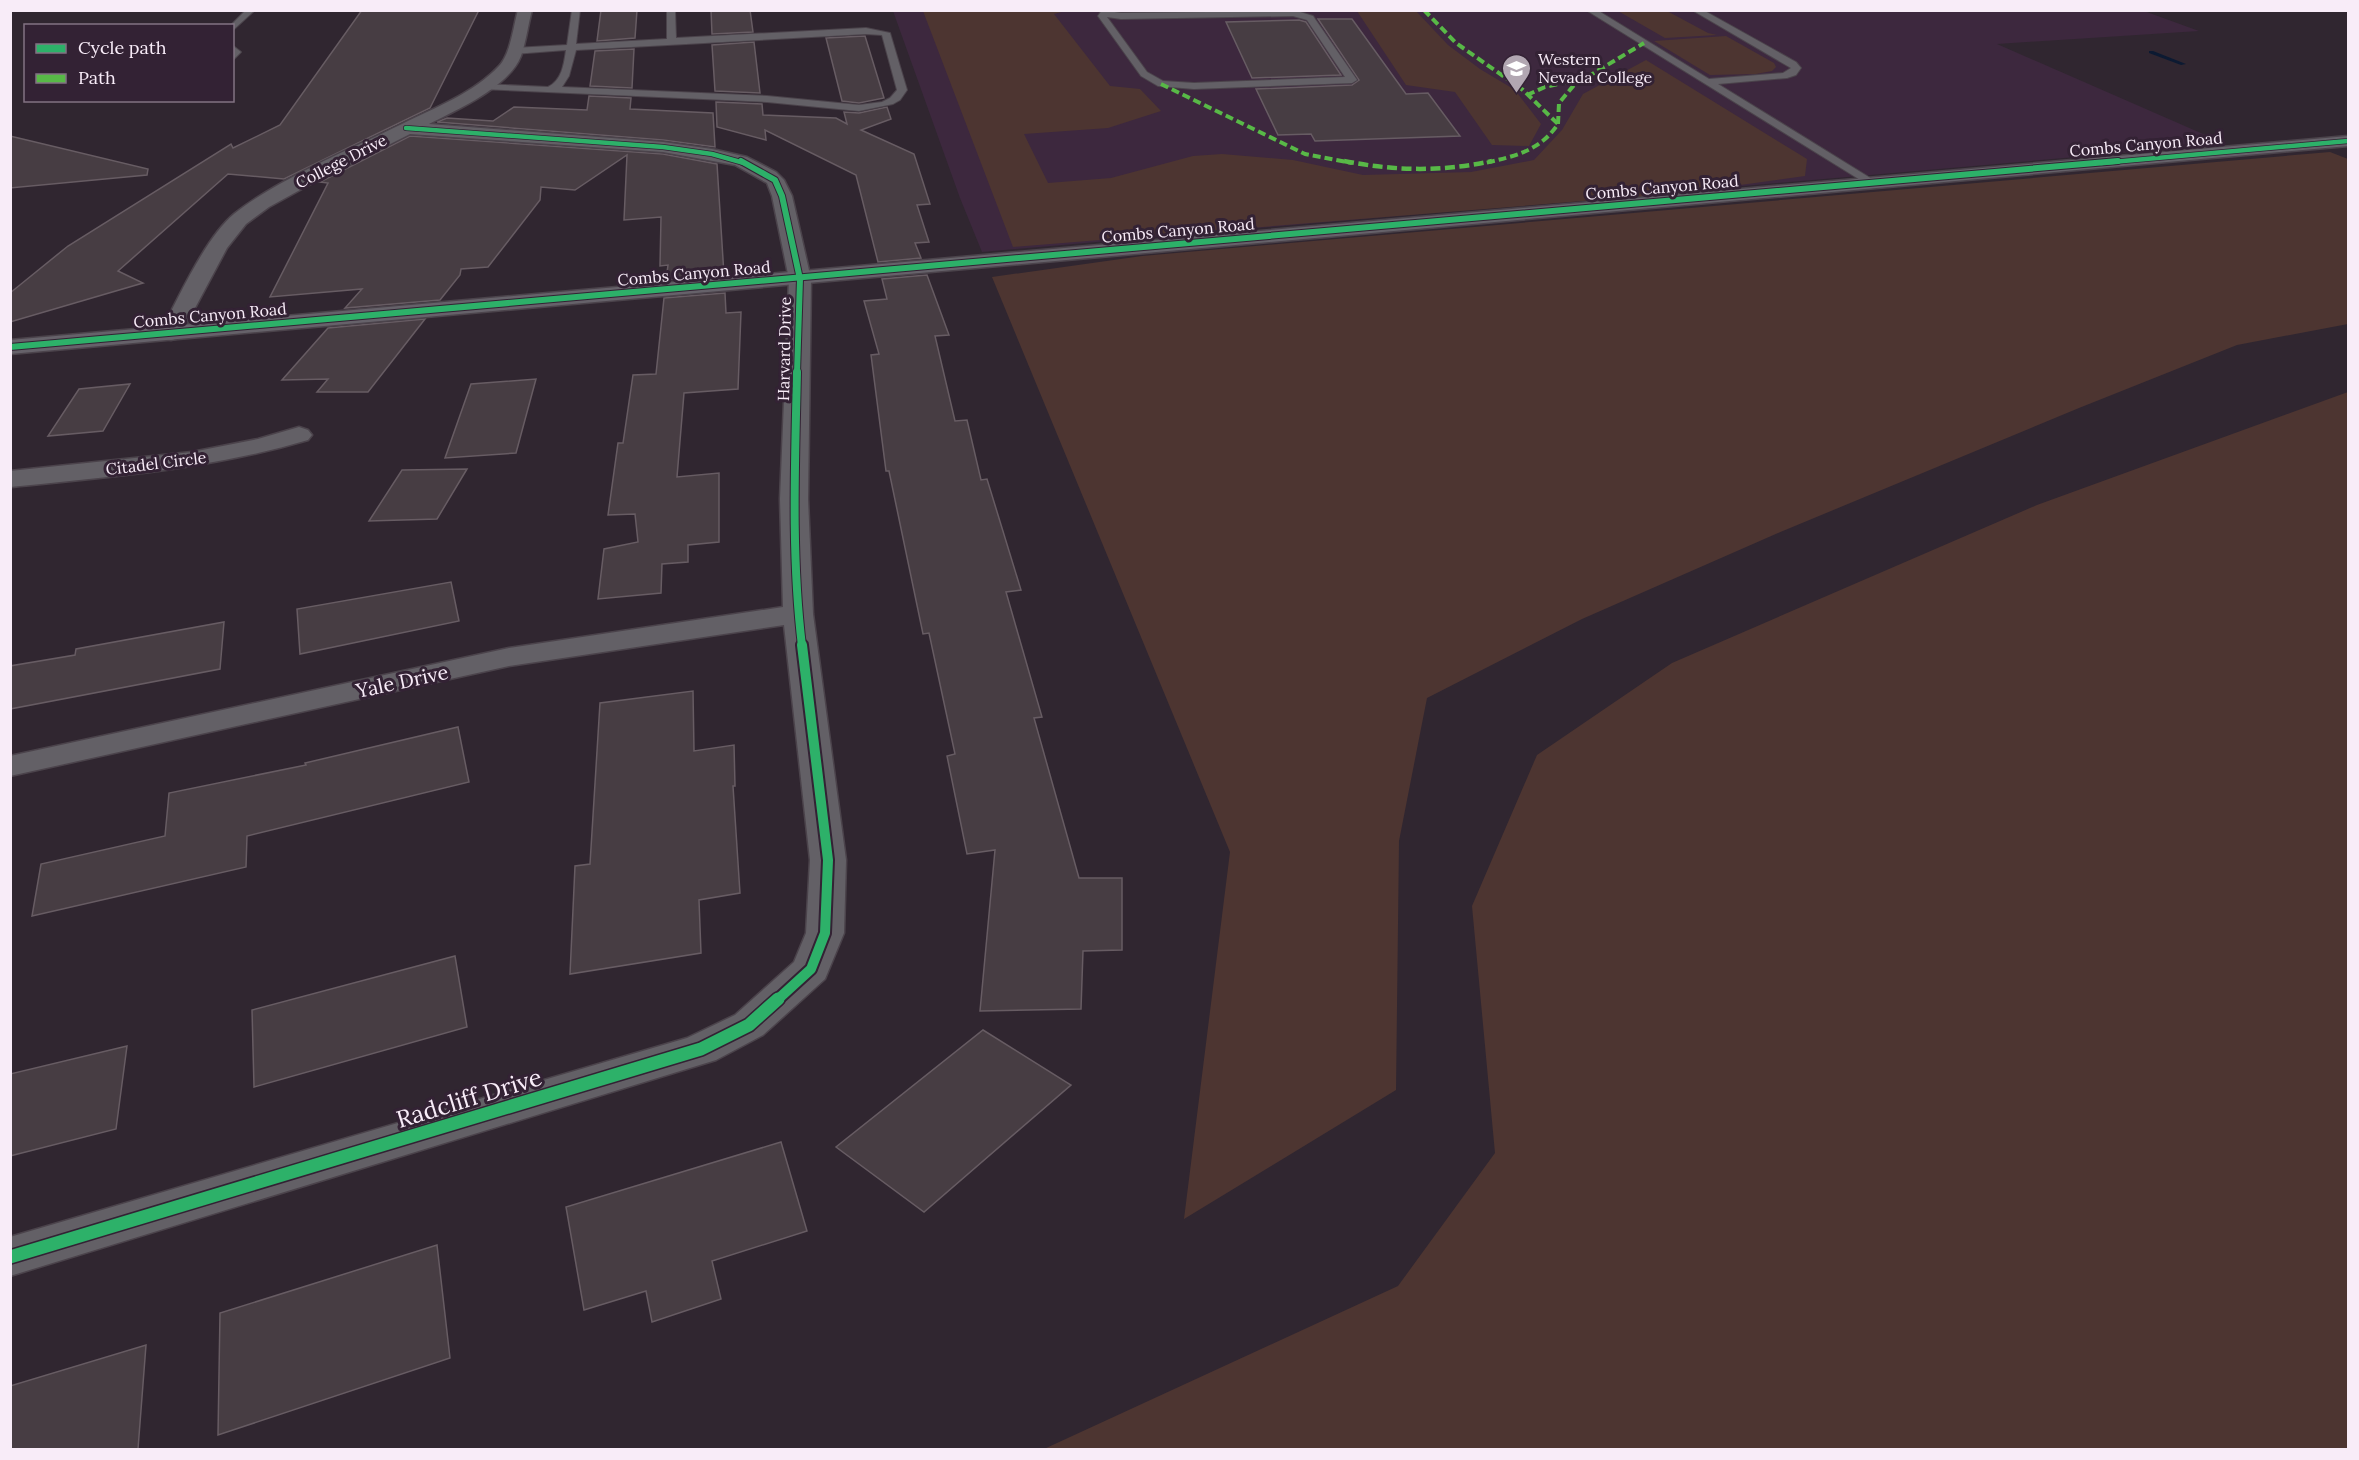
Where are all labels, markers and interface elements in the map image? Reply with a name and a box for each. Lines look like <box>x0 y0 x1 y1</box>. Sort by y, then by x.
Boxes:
legend <box>24 24 234 102</box>
text: Cycle path <box>78 36 167 59</box>
place label: Western Nevada College <box>1538 49 1653 87</box>
school or university icon: Western Nevada College <box>1501 52 1533 94</box>
text: Path <box>78 66 116 89</box>
street label: Combs Canyon Road <box>2069 127 2224 161</box>
street label: College Drive <box>292 129 390 193</box>
street label: Combs Canyon Road <box>1585 170 1740 204</box>
street label: Combs Canyon Road <box>1101 213 1256 247</box>
street label: Combs Canyon Road <box>617 256 772 290</box>
street label: Harvard Drive <box>773 296 795 401</box>
street label: Combs Canyon Road <box>133 298 288 332</box>
street label: Citadel Circle <box>105 447 208 479</box>
street label: Yale Drive <box>353 659 451 703</box>
street label: Radcliff Drive <box>392 1061 546 1135</box>

